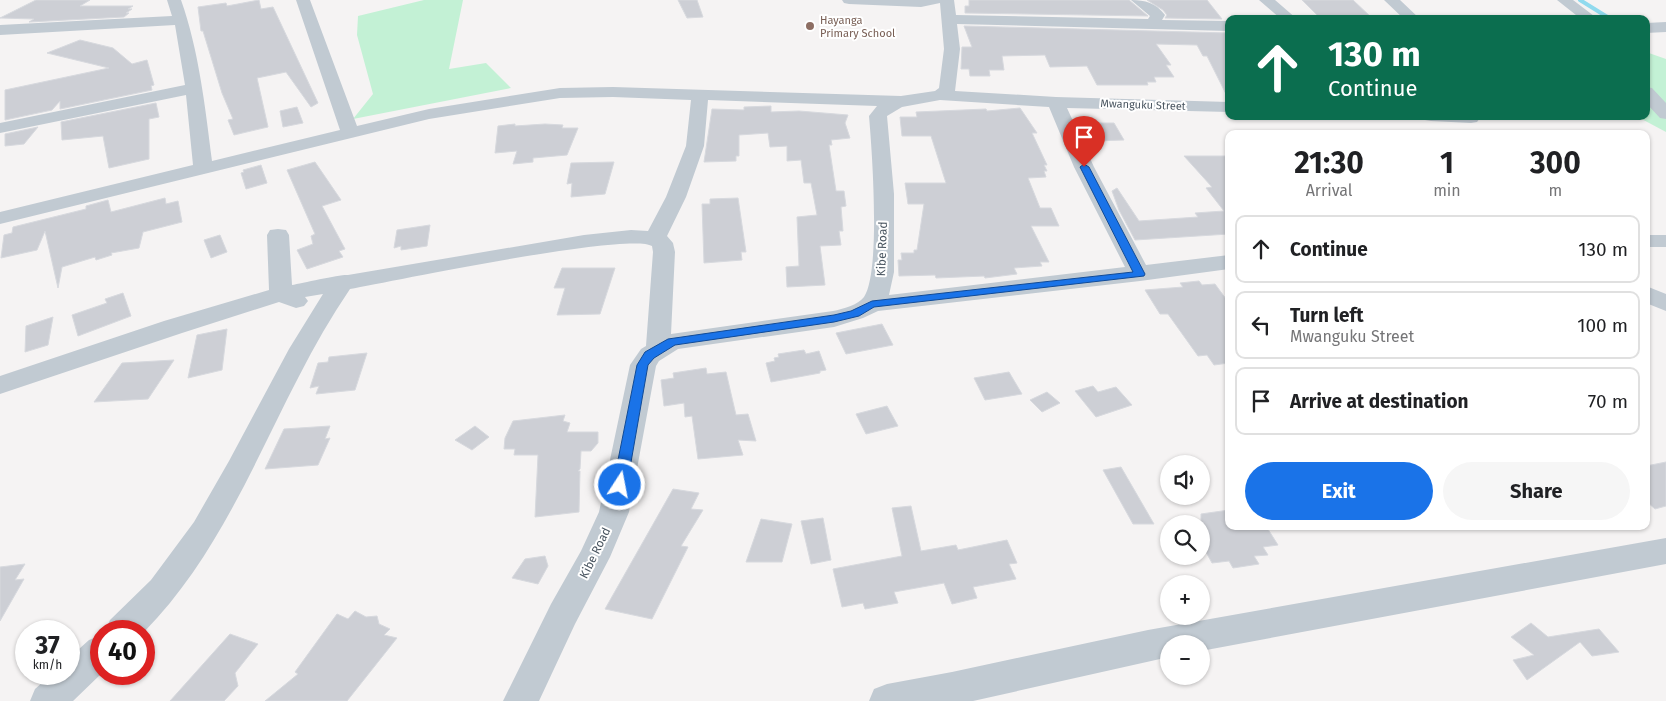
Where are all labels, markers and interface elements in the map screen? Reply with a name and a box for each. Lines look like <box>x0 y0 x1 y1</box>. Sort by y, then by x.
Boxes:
place label: Hayanga Primary School <box>820 14 895 40</box>
marker: Hayanga Primary School <box>804 20 816 32</box>
text: 130 m <box>1328 33 1421 75</box>
icon: ahead <box>1245 35 1310 100</box>
text: Continue <box>1328 75 1417 102</box>
street label: Mwanguku Street <box>1100 97 1186 113</box>
pin <box>1063 116 1105 167</box>
icon: arrive <box>1070 123 1098 151</box>
text: 21:30 <box>1294 145 1364 181</box>
text: 1 <box>1440 145 1454 181</box>
text: 300 <box>1530 145 1581 181</box>
text: Arrival <box>1306 181 1353 200</box>
text: min <box>1433 181 1461 200</box>
text: m <box>1549 181 1562 200</box>
street label: Kibe Road <box>874 221 890 277</box>
icon: ahead <box>1247 235 1275 263</box>
text: Continue <box>1290 238 1368 261</box>
text: 130 m <box>1578 238 1628 261</box>
text: Turn left <box>1290 304 1364 327</box>
icon: left <box>1247 311 1275 339</box>
text: 100 m <box>1577 314 1628 337</box>
text: Mwanguku Street <box>1290 327 1414 346</box>
icon: arrive <box>1247 387 1275 415</box>
text: Arrive at destination <box>1290 390 1469 413</box>
text: 70 m <box>1588 390 1628 413</box>
map controls <box>1160 455 1210 685</box>
button: sound <box>1160 455 1210 505</box>
position arrow <box>593 458 645 510</box>
button: Exit <box>1245 462 1433 520</box>
button: Share <box>1443 462 1630 520</box>
button: search <box>1160 515 1210 565</box>
street label: Kibe Road <box>577 525 613 581</box>
button: + <box>1160 575 1210 625</box>
speed limit sign: 40 <box>90 620 155 685</box>
text: 37 <box>35 631 60 661</box>
button: − <box>1160 635 1210 685</box>
text: km/h <box>33 658 62 672</box>

